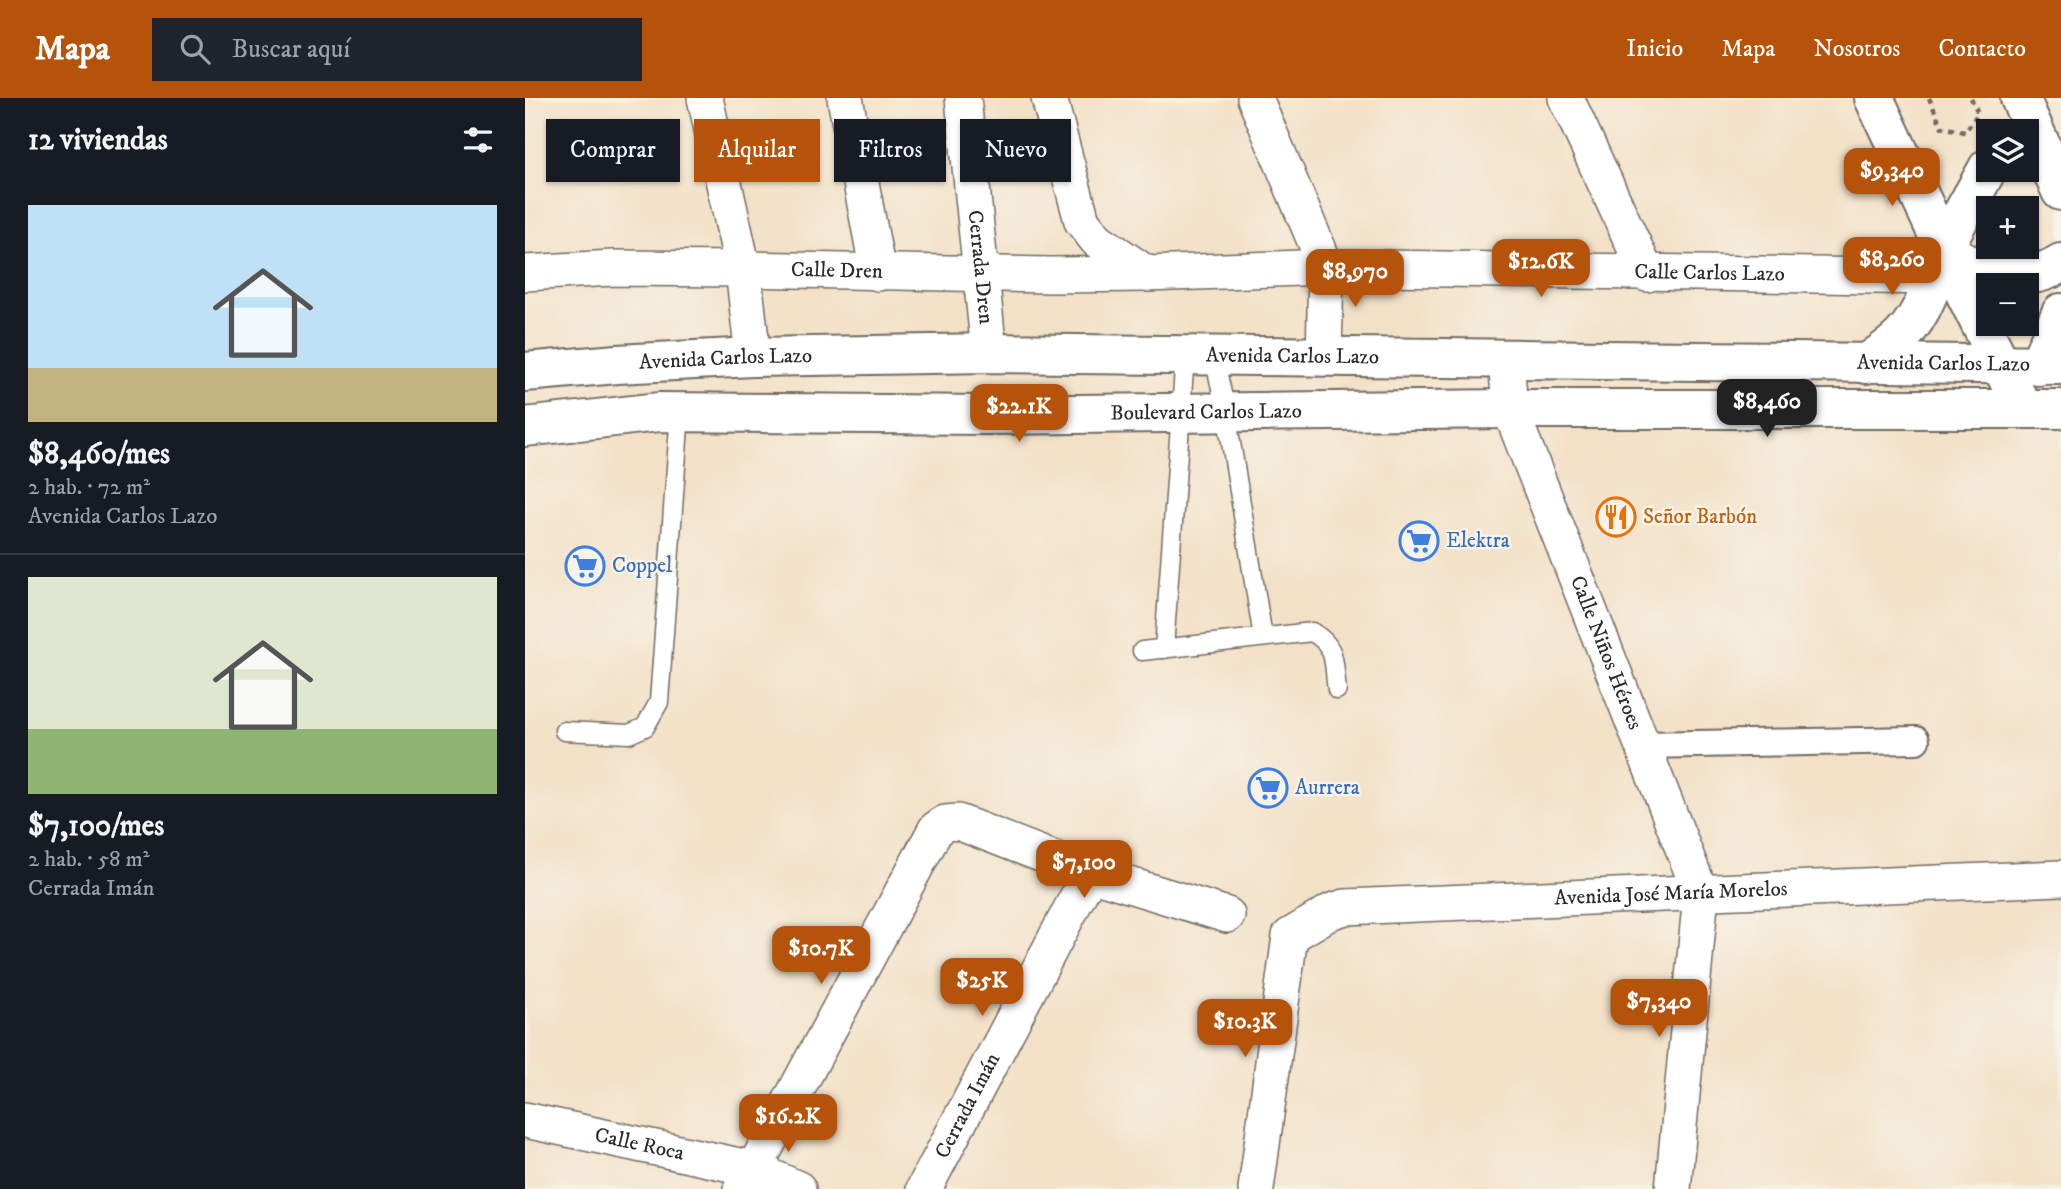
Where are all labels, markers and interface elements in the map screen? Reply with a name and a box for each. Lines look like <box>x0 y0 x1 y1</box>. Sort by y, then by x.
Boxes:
search box <box>152 18 642 81</box>
text: Mapa <box>35 29 110 70</box>
icon: search <box>176 30 214 68</box>
text: Buscar aquí <box>232 33 350 66</box>
text: Inicio <box>1626 34 1683 64</box>
text: Mapa <box>1721 34 1776 64</box>
text: Nosotros <box>1814 34 1900 64</box>
text: Contacto <box>1938 34 2026 64</box>
chip: Comprar <box>546 119 680 182</box>
chip: Alquilar <box>694 119 820 182</box>
chip: Filtros <box>834 119 946 182</box>
chip: Nuevo <box>960 119 1071 182</box>
map controls <box>1976 119 2039 336</box>
button: layers <box>1976 119 2039 182</box>
icon: filters <box>459 121 497 159</box>
text: 12 viviendas <box>28 122 168 159</box>
pin: $9,340 <box>1835 148 1949 208</box>
text: $9,340 <box>1860 156 1924 185</box>
button: + <box>1976 196 2039 259</box>
street label: Cerrada Dren <box>962 209 999 325</box>
pin: $8,260 <box>1835 238 1949 297</box>
pin: $12.6K <box>1484 240 1598 299</box>
text: $8,260 <box>1859 245 1925 274</box>
text: $12.6K <box>1508 247 1574 276</box>
icon: home <box>200 250 326 376</box>
pin: $8,970 <box>1298 250 1412 309</box>
street label: Calle Dren <box>791 257 883 285</box>
text: $8,970 <box>1322 257 1388 286</box>
street label: Calle Carlos Lazo <box>1634 259 1785 288</box>
button: − <box>1976 273 2039 336</box>
street label: Avenida Carlos Lazo <box>1206 342 1379 370</box>
street label: Avenida Carlos Lazo <box>638 343 812 376</box>
street label: Avenida Carlos Lazo <box>1857 350 2030 378</box>
pin: $8,460 <box>1710 380 1824 439</box>
pin: $22.1K <box>962 384 1076 444</box>
text: $8,460 <box>1733 387 1801 416</box>
text: $22.1K <box>986 392 1052 421</box>
street label: Boulevard Carlos Lazo <box>1110 398 1302 427</box>
text: $8,460/mes <box>28 436 170 473</box>
text: 2 hab. · 72 m² <box>28 473 150 502</box>
restaurant icon: Señor Barbón <box>1595 496 1637 538</box>
text: Avenida Carlos Lazo <box>28 502 218 531</box>
place label: Señor Barbón <box>1643 504 1757 530</box>
supermarket icon: Elektra <box>1398 520 1440 562</box>
place label: Elektra <box>1446 528 1510 554</box>
supermarket icon: Coppel <box>564 545 606 587</box>
place label: Coppel <box>612 553 673 579</box>
street label: Calle Niños Héroes <box>1564 572 1648 733</box>
icon: home <box>200 622 326 748</box>
supermarket icon: Aurrera <box>1247 767 1289 809</box>
place label: Aurrera <box>1295 775 1360 801</box>
text: $7,100/mes <box>28 808 164 845</box>
pin: $7,100 <box>1027 840 1141 900</box>
text: 2 hab. · 58 m² <box>28 845 150 874</box>
text: $7,100 <box>1052 848 1116 877</box>
text: Cerrada Imán <box>28 874 154 903</box>
street label: Avenida José María Morelos <box>1554 876 1788 912</box>
pin: $10.7K <box>764 926 878 986</box>
text: $10.7K <box>788 934 854 963</box>
pin: $25K <box>941 958 1023 1018</box>
text: $25K <box>956 966 1008 995</box>
pin: $7,340 <box>1602 979 1716 1039</box>
text: $7,340 <box>1627 987 1691 1016</box>
pin: $10.3K <box>1188 1000 1302 1059</box>
text: $10.3K <box>1213 1007 1277 1036</box>
street label: Cerrada Imán <box>929 1049 1006 1163</box>
pin: $16.2K <box>731 1094 845 1154</box>
text: $16.2K <box>755 1102 821 1131</box>
street label: Calle Roca <box>592 1122 687 1167</box>

